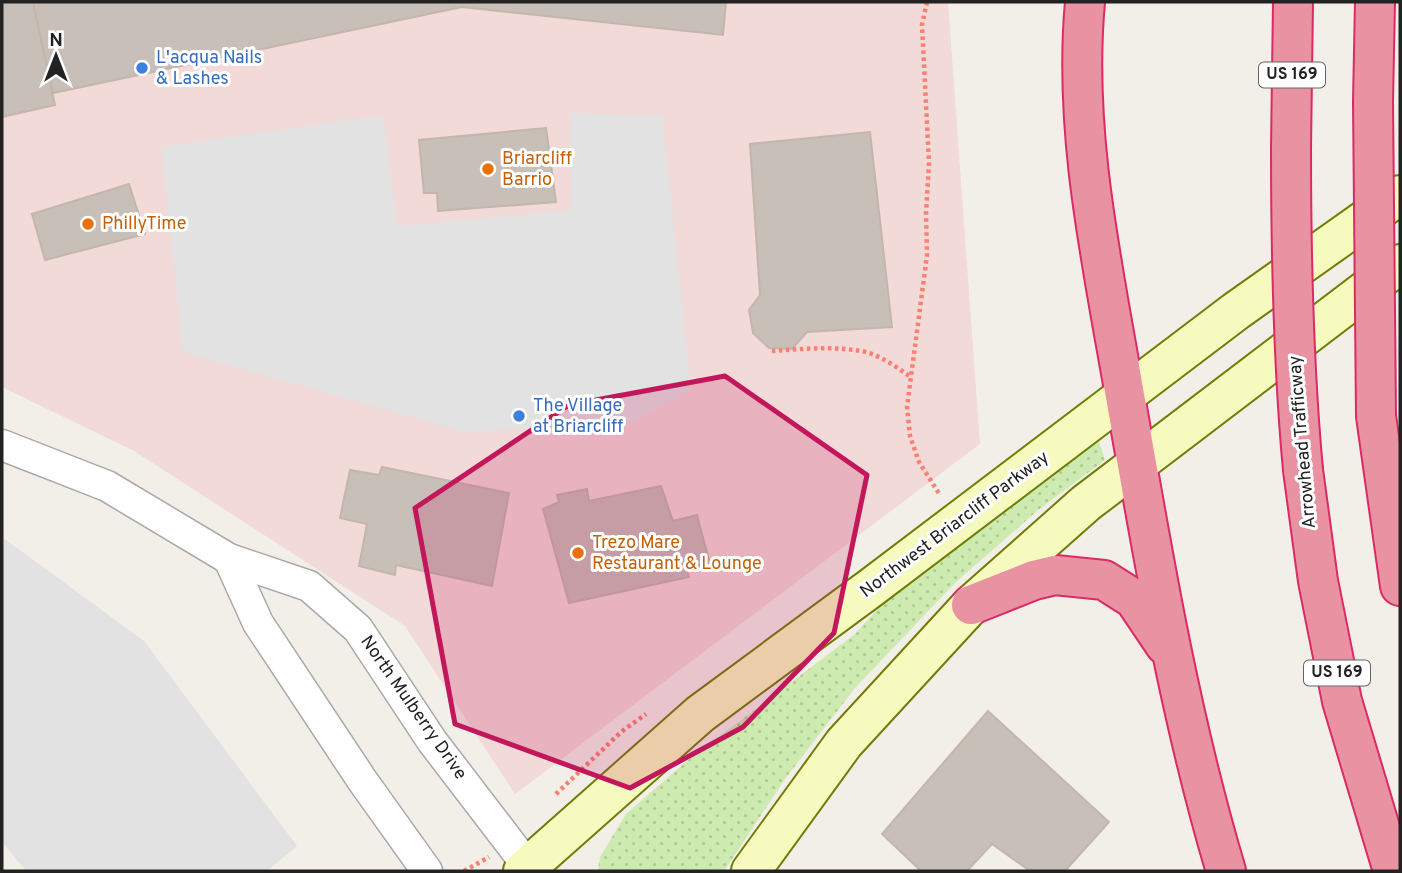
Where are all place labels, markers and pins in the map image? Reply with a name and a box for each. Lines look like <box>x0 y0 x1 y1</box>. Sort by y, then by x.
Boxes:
place label: L'acqua Nails & Lashes <box>156 47 262 91</box>
marker: L'acqua Nails & Lashes <box>134 60 150 76</box>
place label: Briarcliff Barrio <box>502 148 572 192</box>
marker: Briarcliff Barrio <box>480 161 496 177</box>
place label: PhillyTime <box>102 213 187 236</box>
marker: PhillyTime <box>80 216 96 232</box>
place label: The Village at Briarcliff <box>533 395 623 439</box>
marker: The Village at Briarcliff <box>511 408 527 424</box>
place label: Trezo Mare Restaurant & Lounge <box>592 532 762 576</box>
marker: Trezo Mare Restaurant & Lounge <box>570 545 586 561</box>

